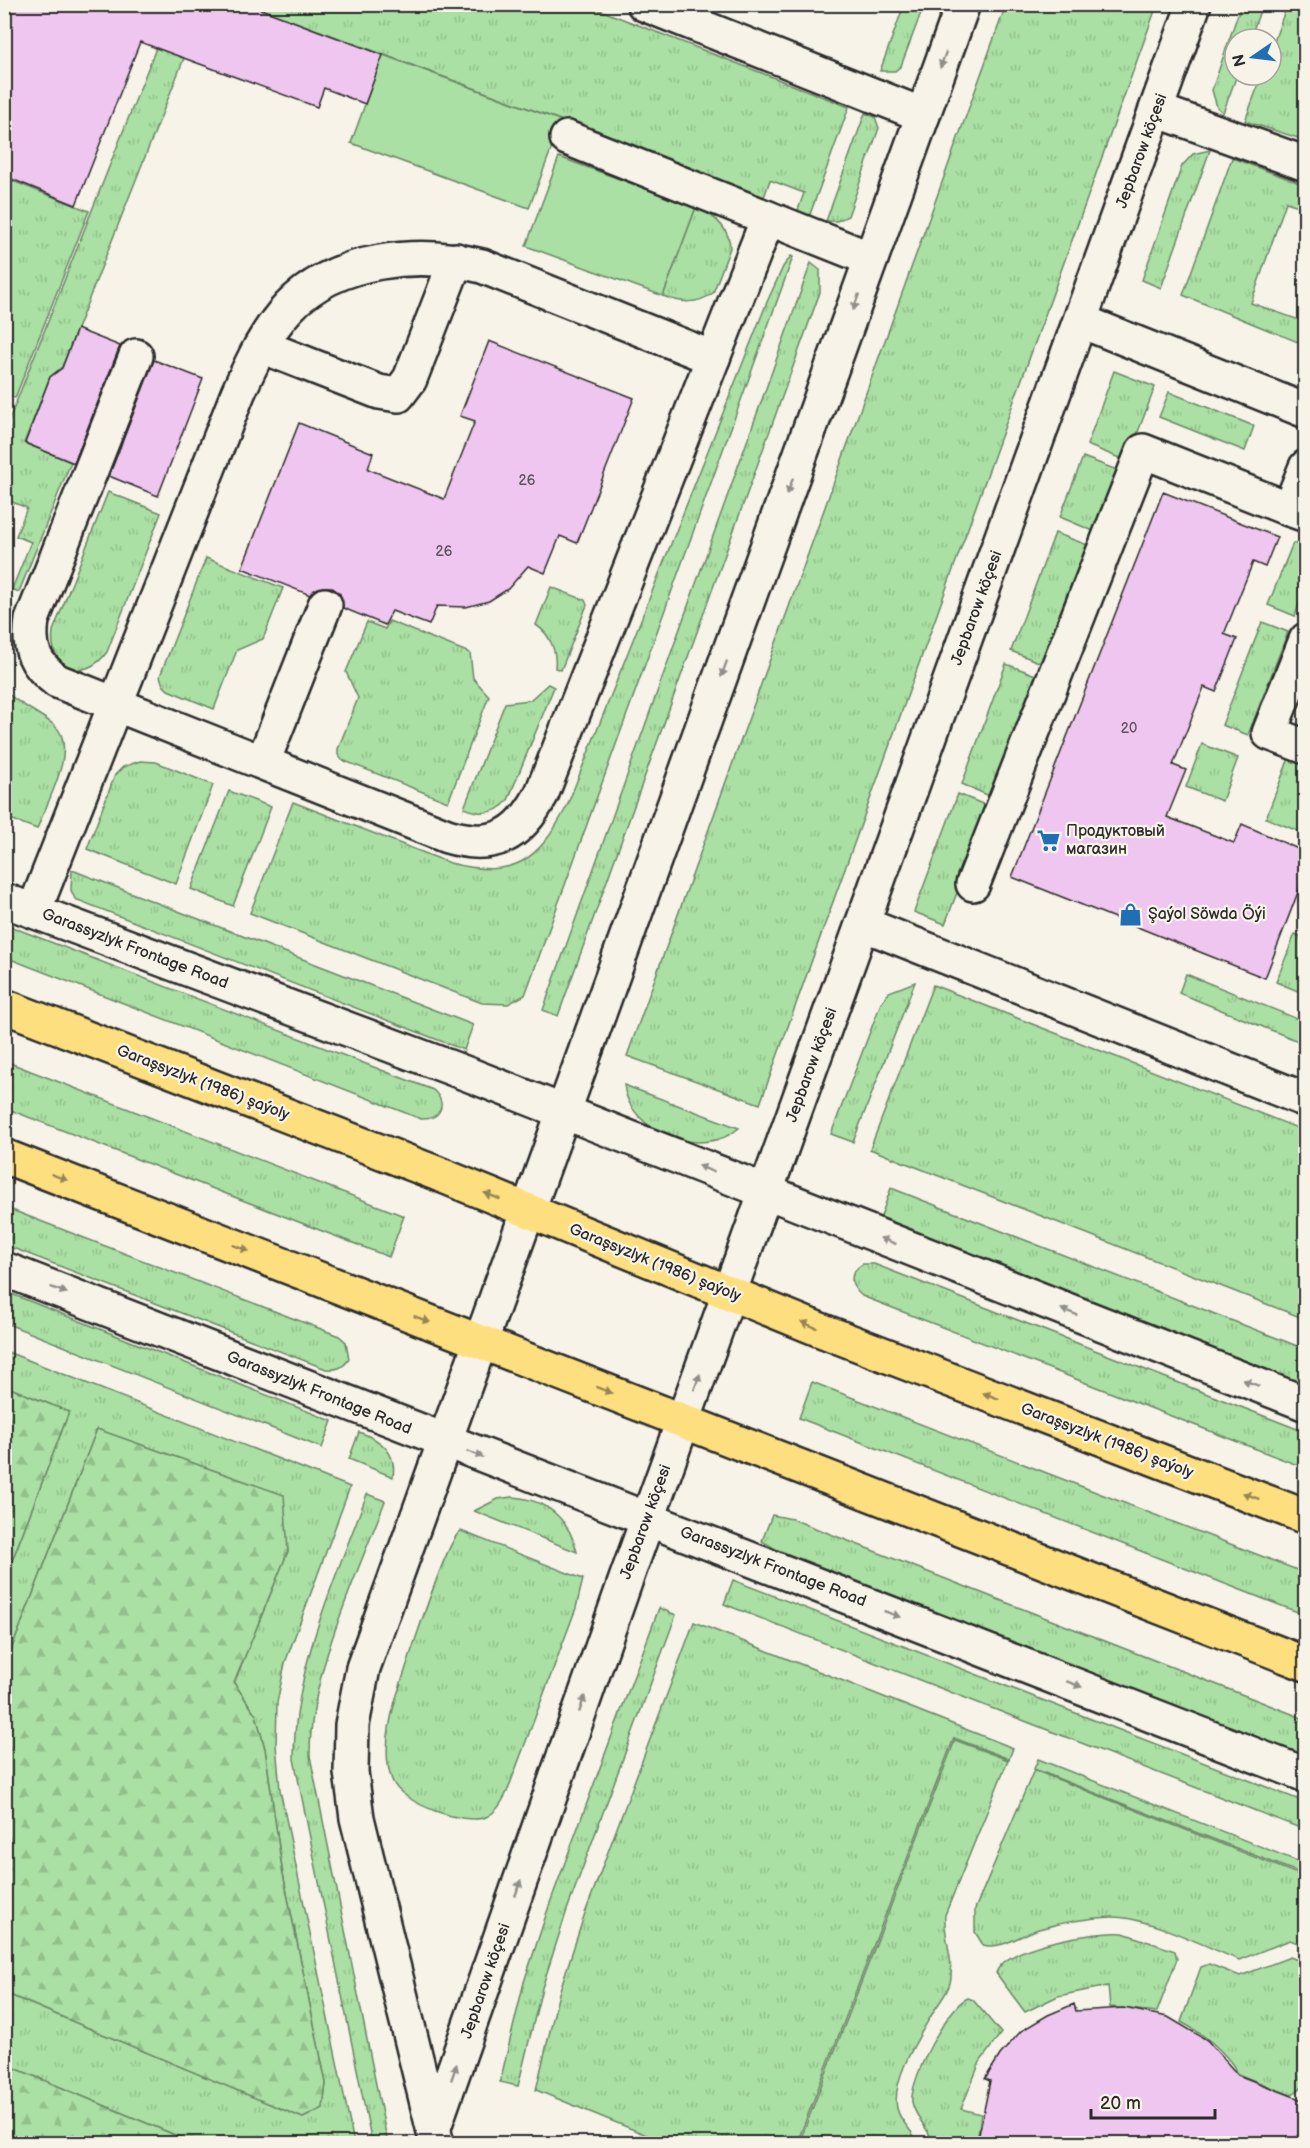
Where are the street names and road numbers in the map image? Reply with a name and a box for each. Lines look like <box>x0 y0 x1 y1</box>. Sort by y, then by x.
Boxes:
street label: Jepbarow köçesi <box>1112 91 1172 211</box>
street label: Jepbarow köçesi <box>947 548 1007 668</box>
street label: Garassyzlyk Frontage Road <box>39 905 231 993</box>
street label: Jepbarow köçesi <box>782 1005 842 1125</box>
street label: Garaşsyzlyk (1986) şaýoly <box>114 1041 293 1125</box>
street label: Garaşsyzlyk (1986) şaýoly <box>566 1220 744 1306</box>
street label: Garassyzlyk Frontage Road <box>224 1347 414 1439</box>
street label: Garaşsyzlyk (1986) şaýoly <box>1018 1399 1197 1483</box>
street label: Jepbarow köçesi <box>616 1462 676 1582</box>
street label: Garassyzlyk Frontage Road <box>677 1523 869 1611</box>
street label: Jepbarow köçesi <box>457 1921 515 2041</box>

